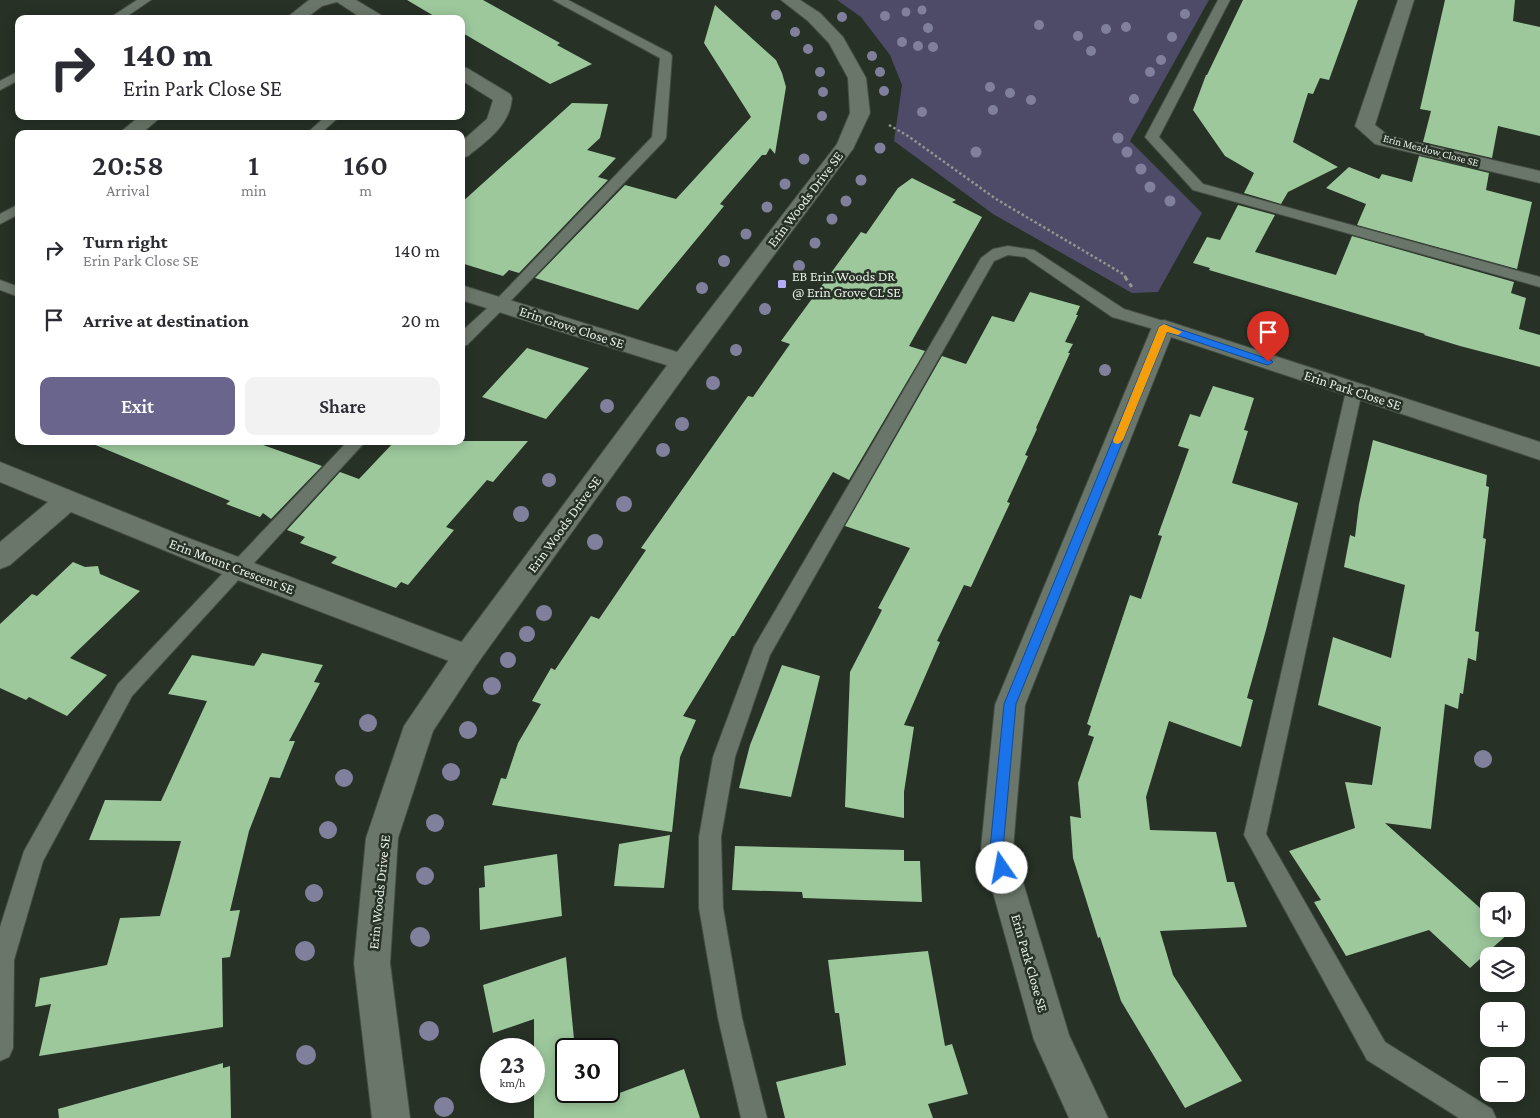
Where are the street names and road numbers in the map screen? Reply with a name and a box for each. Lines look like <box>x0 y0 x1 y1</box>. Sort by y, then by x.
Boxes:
street label: Erin Meadow Close SE <box>1382 131 1480 169</box>
street label: Erin Woods Drive SE <box>764 148 846 250</box>
street label: Erin Grove Close SE <box>518 303 627 352</box>
street label: Erin Park Close SE <box>1302 367 1404 413</box>
street label: Erin Woods Drive SE <box>524 472 605 575</box>
street label: Erin Mount Crescent SE <box>167 535 297 597</box>
street label: Erin Woods Drive SE <box>365 833 393 950</box>
street label: Erin Park Close SE <box>1008 912 1052 1014</box>

